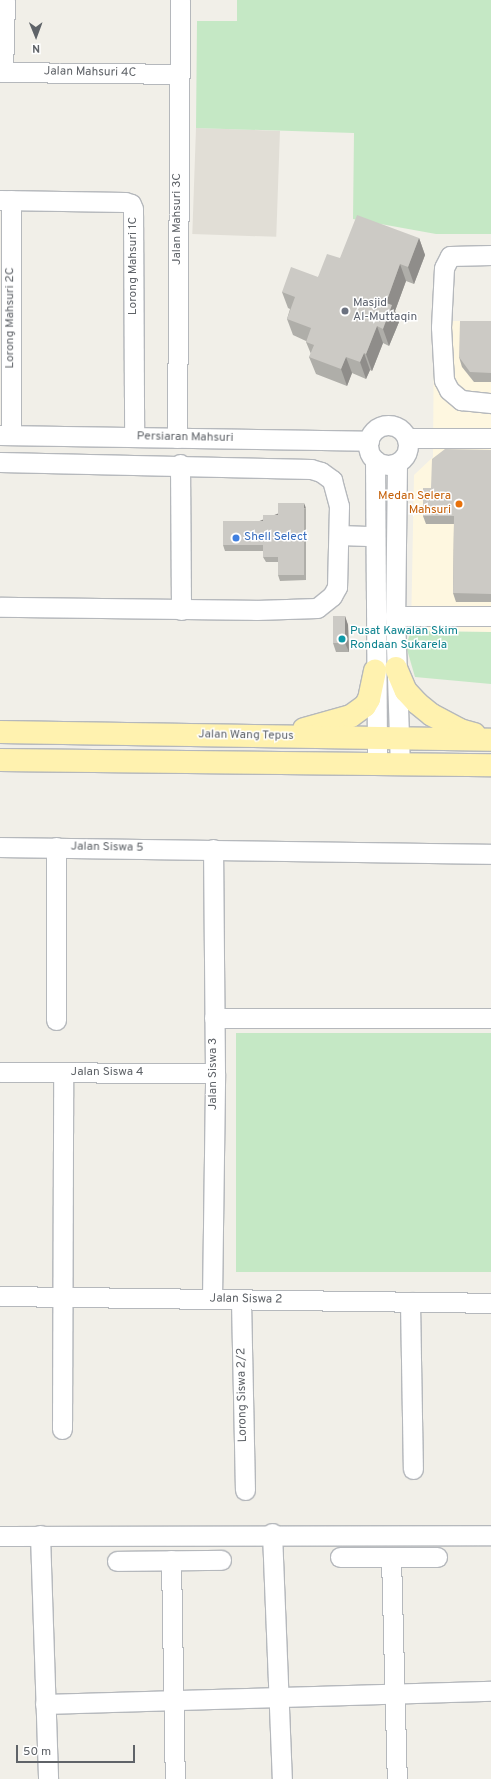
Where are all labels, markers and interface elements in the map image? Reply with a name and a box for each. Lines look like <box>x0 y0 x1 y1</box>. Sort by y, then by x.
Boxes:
north arrow <box>16 16 56 56</box>
text: N <box>32 41 40 55</box>
street label: Jalan Mahsuri 4C <box>44 65 136 81</box>
street label: Jalan Mahsuri 3C <box>171 173 185 265</box>
street label: Lorong Mahsuri 1C <box>127 217 141 315</box>
street label: Lorong Mahsuri 2C <box>4 267 18 369</box>
place label: Masjid Al-Muttaqin <box>353 297 417 325</box>
marker: Masjid Al-Muttaqin <box>340 306 350 316</box>
street label: Persiaran Mahsuri <box>137 430 233 446</box>
place label: Medan Selera Mahsuri <box>378 490 451 518</box>
marker: Medan Selera Mahsuri <box>454 499 464 509</box>
place label: Shell Select <box>244 531 307 545</box>
marker: Shell Select <box>231 533 241 543</box>
place label: Pusat Kawalan Skim Rondaan Sukarela <box>350 625 458 653</box>
marker: Pusat Kawalan Skim Rondaan Sukarela <box>337 634 347 644</box>
street label: Jalan Wang Tepus <box>198 728 294 744</box>
street label: Jalan Siswa 5 <box>70 840 144 856</box>
street label: Jalan Siswa 3 <box>207 1038 221 1110</box>
street label: Jalan Siswa 4 <box>71 1066 143 1080</box>
street label: Jalan Siswa 2 <box>210 1292 282 1308</box>
street label: Lorong Siswa 2/2 <box>235 1347 251 1443</box>
scale bar <box>18 1737 137 1763</box>
text: 50 m <box>23 1744 51 1760</box>

